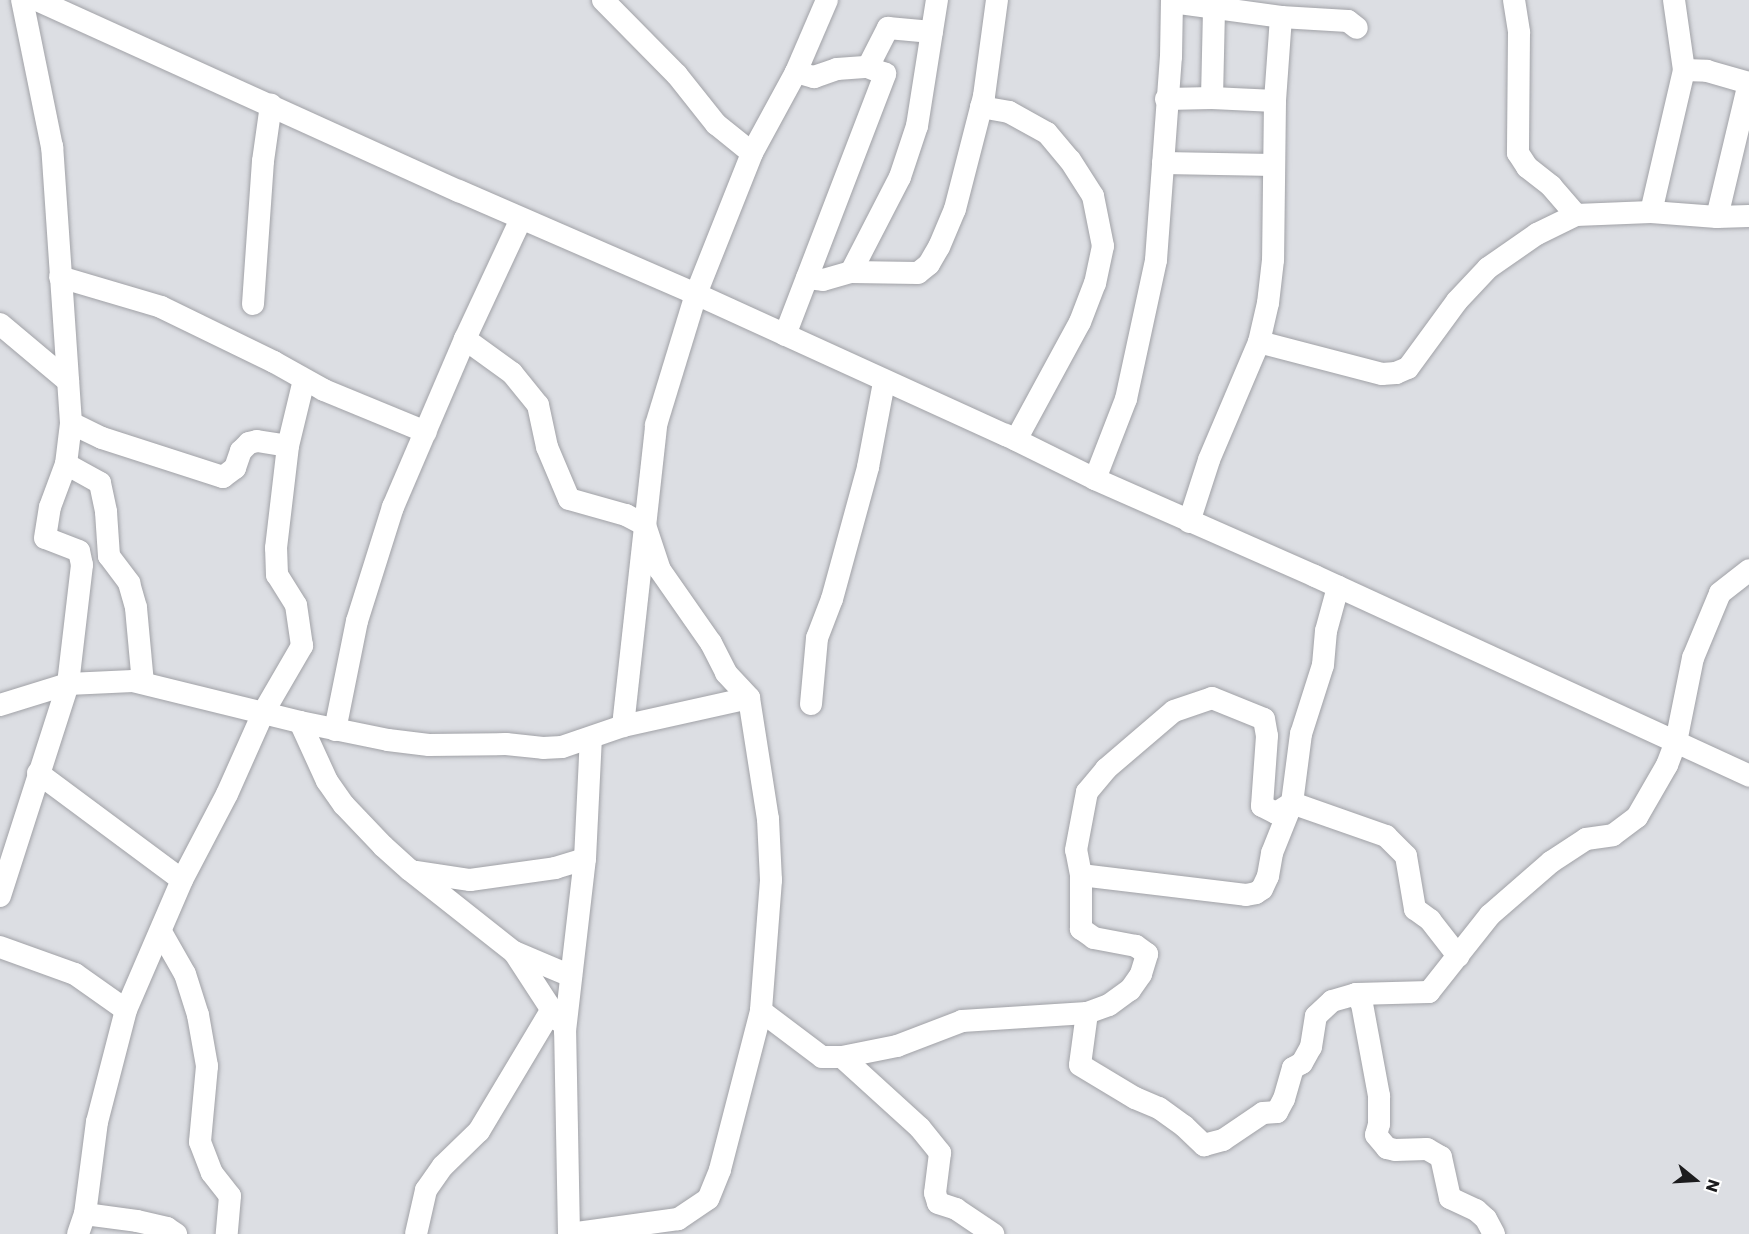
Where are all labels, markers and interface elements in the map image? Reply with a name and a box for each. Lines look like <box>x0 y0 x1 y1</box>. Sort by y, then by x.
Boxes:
north arrow <box>1665 1150 1725 1210</box>
text: N <box>1700 1176 1725 1195</box>

